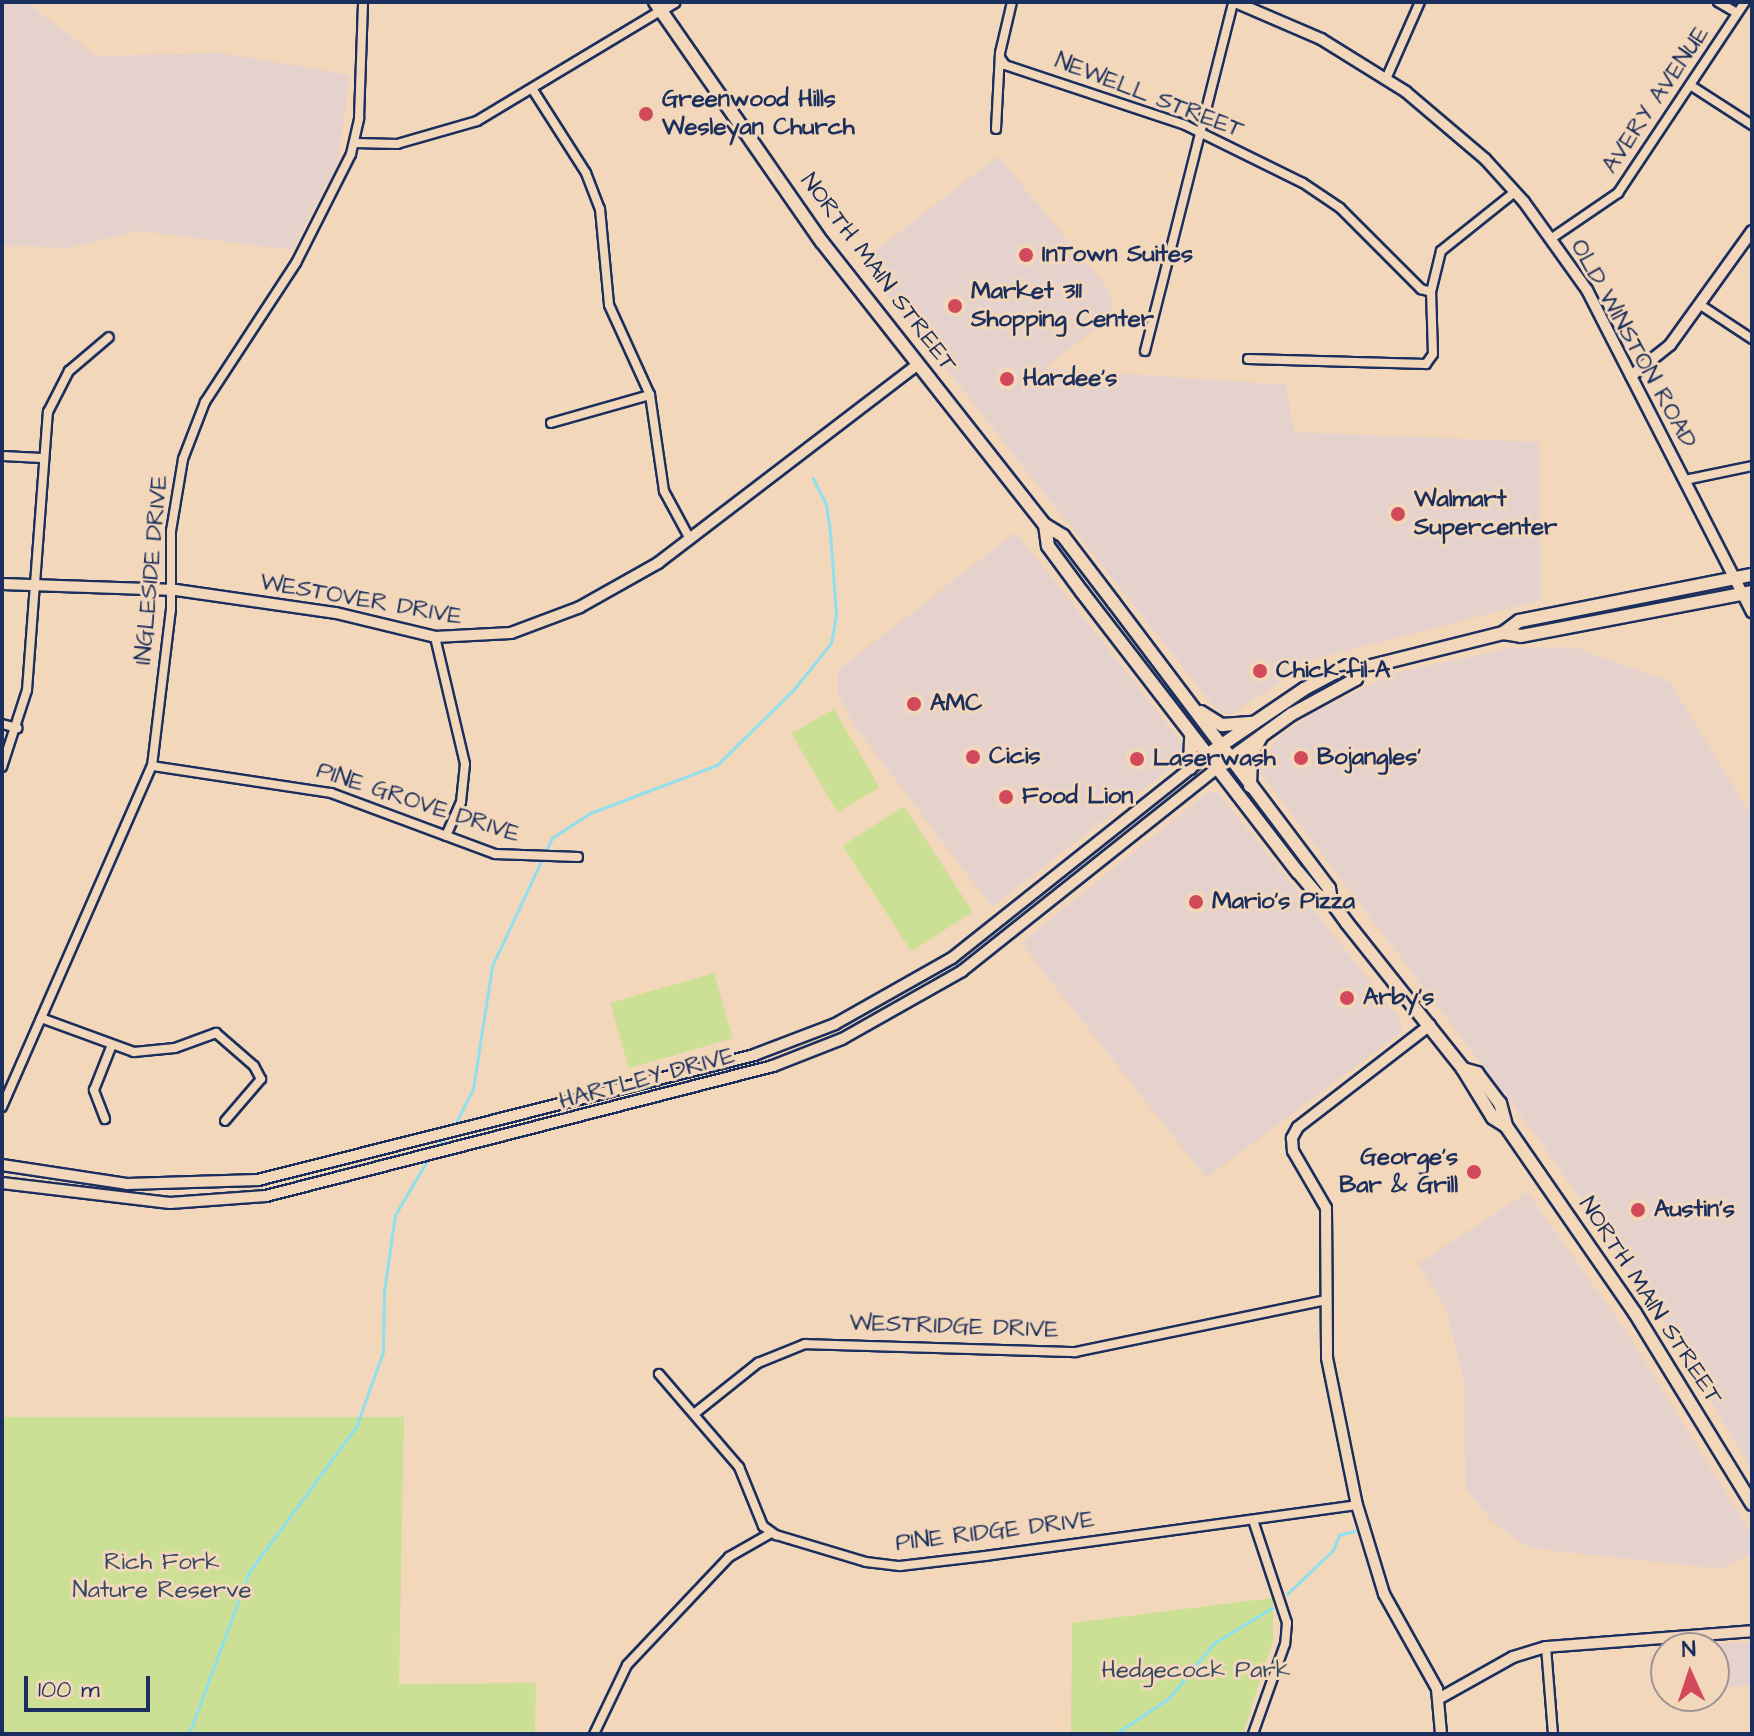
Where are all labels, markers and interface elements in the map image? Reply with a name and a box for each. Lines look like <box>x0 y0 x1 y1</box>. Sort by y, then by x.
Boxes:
street label: AVERY AVENUE <box>1596 21 1716 179</box>
street label: NEWELL STREET <box>1051 47 1247 145</box>
place label: Greenwood Hills Wesleyan Church <box>662 86 855 142</box>
marker: Greenwood Hills Wesleyan Church <box>637 105 655 123</box>
street label: NORTH MAIN STREET <box>794 168 962 378</box>
street label: OLD WINSTON ROAD <box>1564 235 1702 453</box>
place label: InTown Suites <box>1042 241 1193 269</box>
marker: InTown Suites <box>1017 246 1035 264</box>
place label: Market 311 Shopping Center <box>971 278 1154 334</box>
marker: Market 311 Shopping Center <box>946 297 964 315</box>
place label: Hardee's <box>1023 365 1117 393</box>
marker: Hardee's <box>998 370 1016 388</box>
street label: INGLESIDE DRIVE <box>129 474 175 666</box>
place label: Walmart Supercenter <box>1414 486 1557 542</box>
marker: Walmart Supercenter <box>1389 505 1407 523</box>
street label: WESTOVER DRIVE <box>258 568 464 632</box>
place label: Chick-fil-A <box>1276 657 1390 685</box>
marker: Chick-fil-A <box>1251 662 1269 680</box>
place label: AMC <box>930 690 982 718</box>
marker: AMC <box>905 695 923 713</box>
place label: Cicis <box>989 743 1040 771</box>
place label: Bojangles' <box>1317 744 1421 772</box>
place label: Laserwash <box>1153 745 1276 773</box>
marker: Cicis <box>964 748 982 766</box>
marker: Bojangles' <box>1292 749 1310 767</box>
marker: Laserwash <box>1128 750 1146 768</box>
street label: PINE GROVE DRIVE <box>313 757 523 849</box>
place label: Food Lion <box>1022 783 1133 811</box>
marker: Food Lion <box>997 788 1015 806</box>
place label: Mario's Pizza <box>1212 888 1355 916</box>
marker: Mario's Pizza <box>1187 893 1205 911</box>
place label: Arby's <box>1363 984 1434 1012</box>
marker: Arby's <box>1338 989 1356 1007</box>
street label: HARTLEY DRIVE <box>556 1042 738 1116</box>
place label: George's Bar & Grill <box>1339 1144 1458 1200</box>
marker: George's Bar & Grill <box>1465 1163 1483 1181</box>
street label: NORTH MAIN STREET <box>1572 1192 1728 1410</box>
place label: Austin's <box>1654 1196 1735 1224</box>
marker: Austin's <box>1629 1201 1647 1219</box>
street label: WESTRIDGE DRIVE <box>849 1309 1059 1345</box>
street label: PINE RIDGE DRIVE <box>894 1506 1096 1558</box>
park label: Rich Fork Nature Reserve <box>73 1549 251 1605</box>
north arrow <box>1650 1632 1730 1712</box>
text: N <box>1681 1634 1697 1665</box>
park label: Hedgecock Park <box>1102 1657 1290 1685</box>
scale bar <box>28 1660 154 1710</box>
text: 100 m <box>38 1673 100 1707</box>

